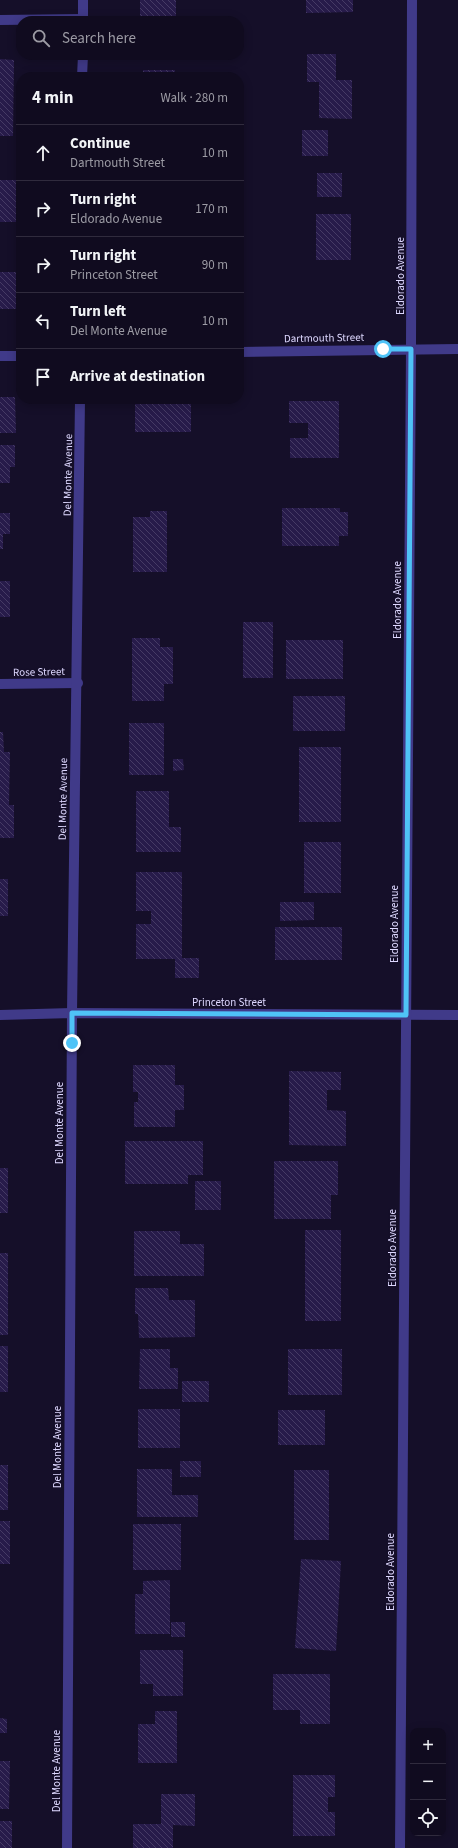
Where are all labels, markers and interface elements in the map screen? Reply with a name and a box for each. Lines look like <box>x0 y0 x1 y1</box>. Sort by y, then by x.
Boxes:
search box <box>16 16 244 60</box>
icon: search <box>30 27 52 49</box>
text: Search here <box>62 28 136 49</box>
text: 4 min <box>32 86 73 110</box>
text: Walk · 280 m <box>160 89 228 107</box>
text: Continue <box>70 133 130 154</box>
icon: ahead <box>32 142 54 164</box>
text: 10 m <box>202 144 228 162</box>
text: Dartmouth Street <box>70 154 165 172</box>
text: Turn right <box>70 189 136 210</box>
icon: right <box>32 198 54 220</box>
text: 170 m <box>195 200 228 218</box>
text: Eldorado Avenue <box>70 210 162 228</box>
street label: Eldorado Avenue <box>393 236 408 315</box>
text: Turn right <box>70 245 136 266</box>
icon: right <box>32 254 54 276</box>
text: 90 m <box>202 256 228 274</box>
text: Princeton Street <box>70 266 158 284</box>
text: Turn left <box>70 301 126 322</box>
icon: left <box>32 310 54 332</box>
text: 10 m <box>202 312 228 330</box>
text: Del Monte Avenue <box>70 322 167 340</box>
street label: Dartmouth Street <box>284 330 365 346</box>
route start <box>374 340 392 358</box>
icon: arrive <box>32 366 54 388</box>
text: Arrive at destination <box>70 366 205 387</box>
street label: Del Monte Avenue <box>60 433 76 516</box>
street label: Eldorado Avenue <box>390 560 405 639</box>
street label: Rose Street <box>13 664 65 680</box>
street label: Del Monte Avenue <box>55 757 71 840</box>
street label: Eldorado Avenue <box>387 884 402 963</box>
street label: Princeton Street <box>192 995 266 1010</box>
route end <box>63 1034 81 1052</box>
street label: Del Monte Avenue <box>52 1081 67 1164</box>
street label: Eldorado Avenue <box>385 1208 400 1287</box>
street label: Del Monte Avenue <box>50 1405 65 1488</box>
street label: Eldorado Avenue <box>383 1532 398 1611</box>
map controls <box>410 1728 446 1836</box>
button: + <box>410 1728 446 1764</box>
street label: Del Monte Avenue <box>49 1729 64 1812</box>
button: − <box>410 1764 446 1800</box>
button: locate <box>410 1800 446 1836</box>

